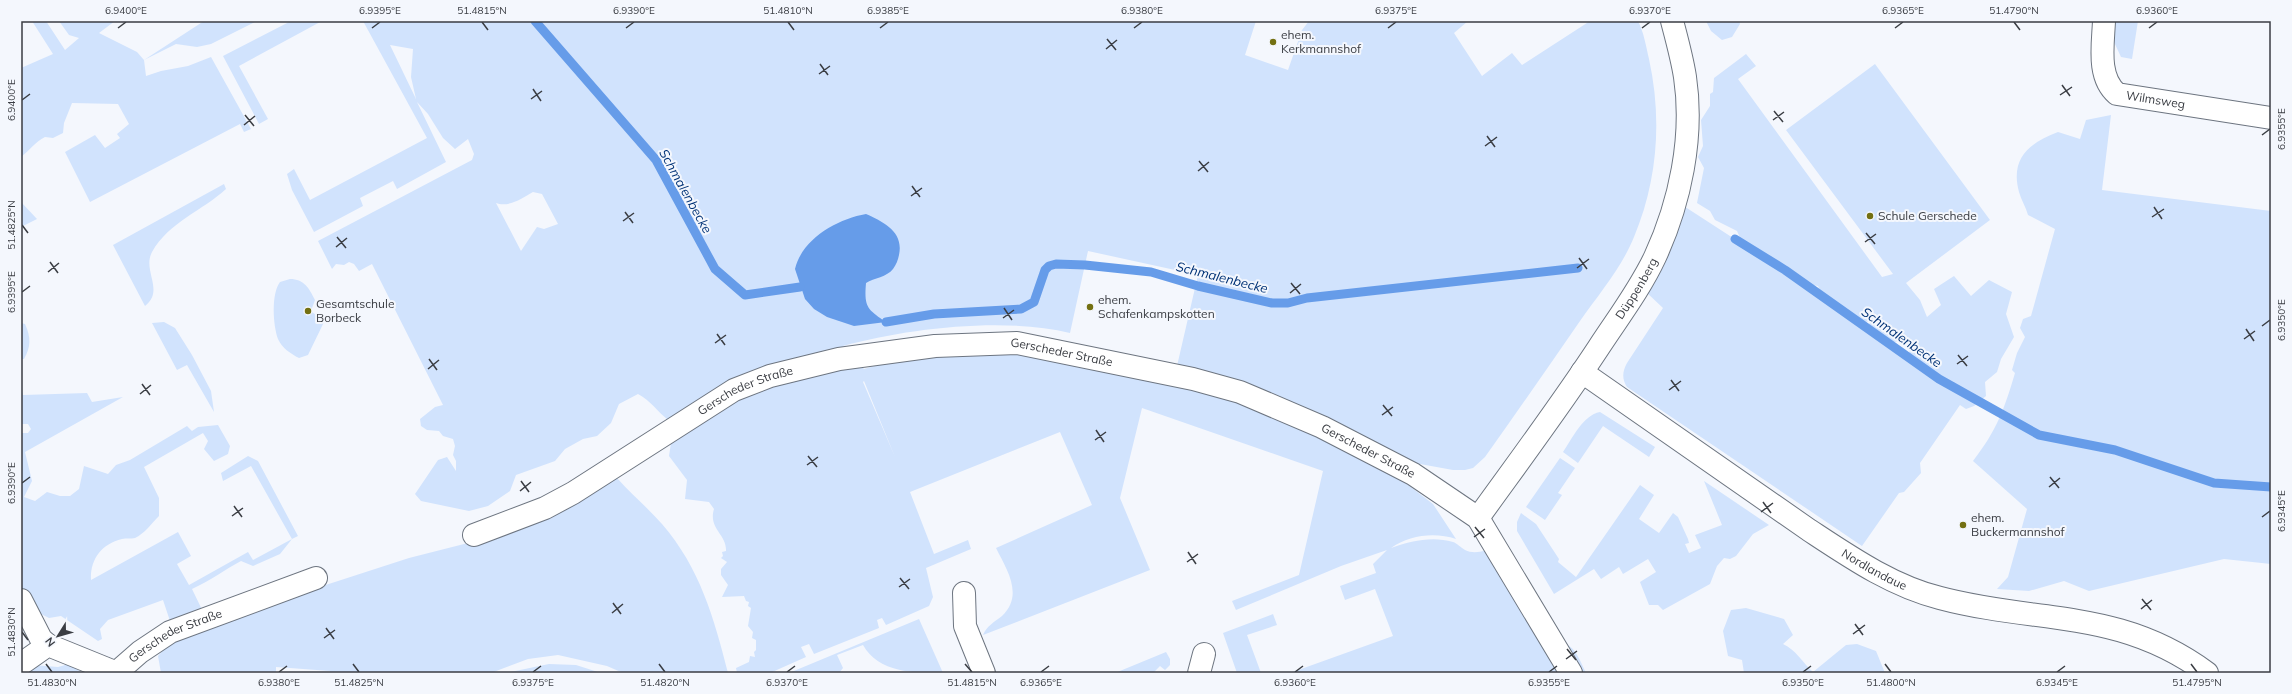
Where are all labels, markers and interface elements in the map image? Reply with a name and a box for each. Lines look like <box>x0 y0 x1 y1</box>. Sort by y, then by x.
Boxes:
text: 6.9400°E <box>105 4 147 17</box>
text: 6.9395°E <box>359 4 401 17</box>
text: 51.4815°N <box>457 4 507 17</box>
text: 6.9390°E <box>613 4 655 17</box>
text: 51.4810°N <box>763 4 813 17</box>
text: 6.9385°E <box>867 4 909 17</box>
text: 6.9380°E <box>1121 4 1163 17</box>
text: 6.9375°E <box>1375 4 1417 17</box>
text: 6.9370°E <box>1629 4 1671 17</box>
text: 6.9365°E <box>1882 4 1924 17</box>
text: 51.4790°N <box>1989 4 2039 17</box>
text: 6.9360°E <box>2136 4 2178 17</box>
place label: ehem. Kerkmannshof <box>1281 27 1362 56</box>
marker: ehem. Kerkmannshof <box>1268 37 1278 47</box>
text: 6.9400°E <box>5 79 18 121</box>
street label: Wilmsweg <box>2125 88 2186 112</box>
text: 6.9355°E <box>2275 108 2288 150</box>
water label: Schmalenbecke <box>656 146 716 236</box>
text: 51.4825°N <box>5 200 18 250</box>
place label: Schule Gerschede <box>1878 208 1977 223</box>
marker: Schule Gerschede <box>1865 211 1875 221</box>
street label: Düppenberg <box>1612 255 1660 322</box>
water label: Schmalenbecke <box>1174 258 1270 296</box>
text: 6.9395°E <box>5 271 18 313</box>
place label: ehem. Schafenkampskotten <box>1098 292 1215 321</box>
place label: Gesamtschule Borbeck <box>316 296 394 325</box>
text: 6.9350°E <box>2275 299 2288 341</box>
marker: ehem. Schafenkampskotten <box>1085 302 1095 312</box>
water label: Schmalenbecke <box>1859 303 1945 371</box>
marker: Gesamtschule Borbeck <box>303 306 313 316</box>
street label: Gerscheder Straße <box>1010 335 1114 369</box>
street label: Gerscheder Straße <box>695 363 794 418</box>
street label: Gerscheder Straße <box>1319 420 1418 481</box>
text: 6.9390°E <box>5 462 18 504</box>
text: 6.9345°E <box>2275 490 2288 532</box>
place label: ehem. Buckermannshof <box>1971 510 2066 539</box>
marker: ehem. Buckermannshof <box>1958 520 1968 530</box>
street label: Nordlandaue <box>1839 545 1909 593</box>
street label: Gerscheder Straße <box>125 605 224 666</box>
text: 51.4830°N <box>5 607 18 657</box>
north arrow <box>38 616 78 656</box>
text: N <box>42 634 58 650</box>
text: 51.4830°N <box>27 676 77 689</box>
text: 6.9380°E <box>258 676 300 689</box>
text: 51.4825°N <box>334 676 384 689</box>
text: 6.9375°E <box>512 676 554 689</box>
text: 51.4820°N <box>640 676 690 689</box>
text: 6.9370°E <box>766 676 808 689</box>
text: 51.4815°N <box>947 676 997 689</box>
text: 6.9365°E <box>1020 676 1062 689</box>
text: 6.9360°E <box>1274 676 1316 689</box>
text: 6.9355°E <box>1528 676 1570 689</box>
text: 6.9350°E <box>1782 676 1824 689</box>
text: 51.4800°N <box>1866 676 1916 689</box>
text: 6.9345°E <box>2036 676 2078 689</box>
text: 51.4795°N <box>2172 676 2222 689</box>

